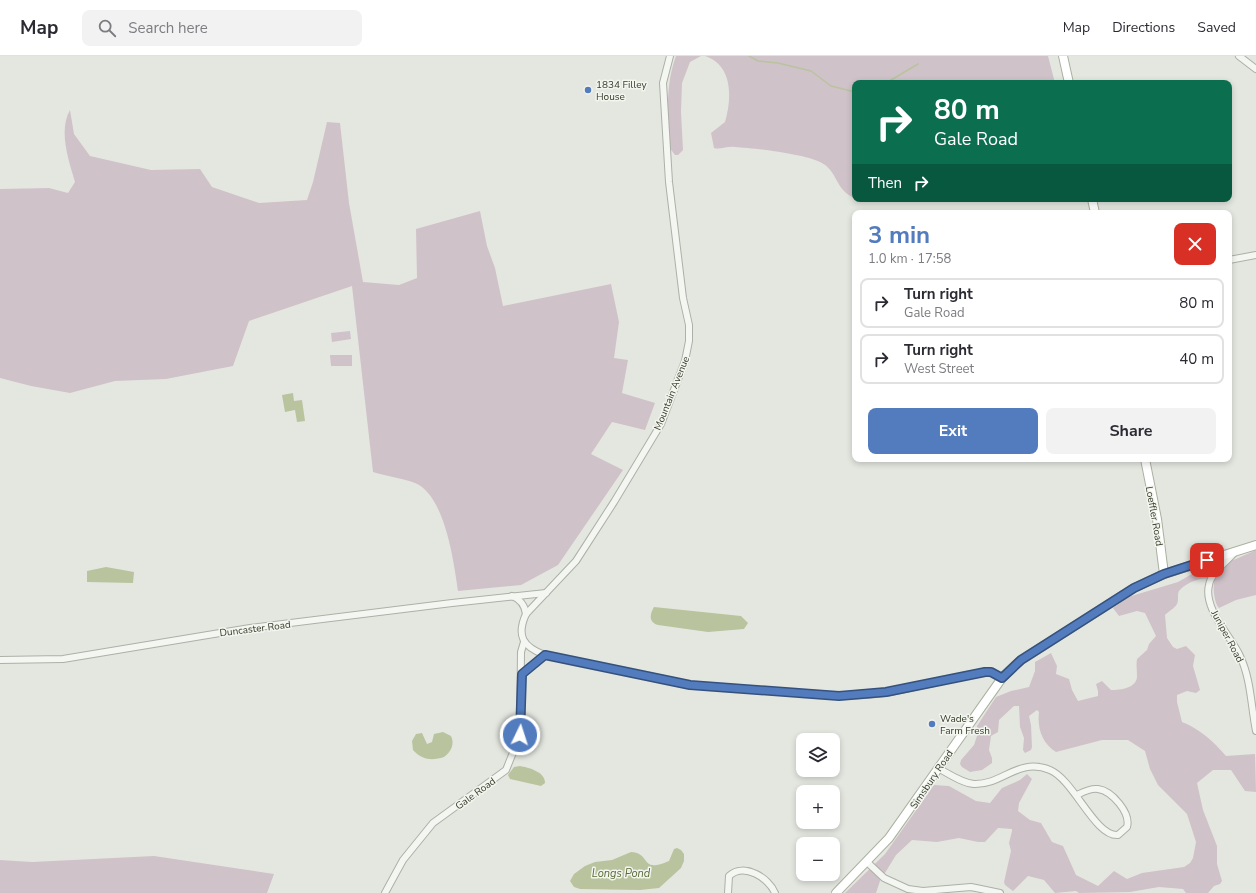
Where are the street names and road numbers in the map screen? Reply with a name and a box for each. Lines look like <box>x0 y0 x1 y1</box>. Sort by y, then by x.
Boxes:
street label: Mountain Avenue <box>651 354 693 433</box>
street label: Loeffler Road <box>1142 485 1166 547</box>
street label: Juniper Road <box>1207 607 1247 665</box>
street label: Duncaster Road <box>219 618 292 640</box>
street label: Simsbury Road <box>907 747 957 812</box>
street label: Gale Road <box>453 774 499 813</box>

